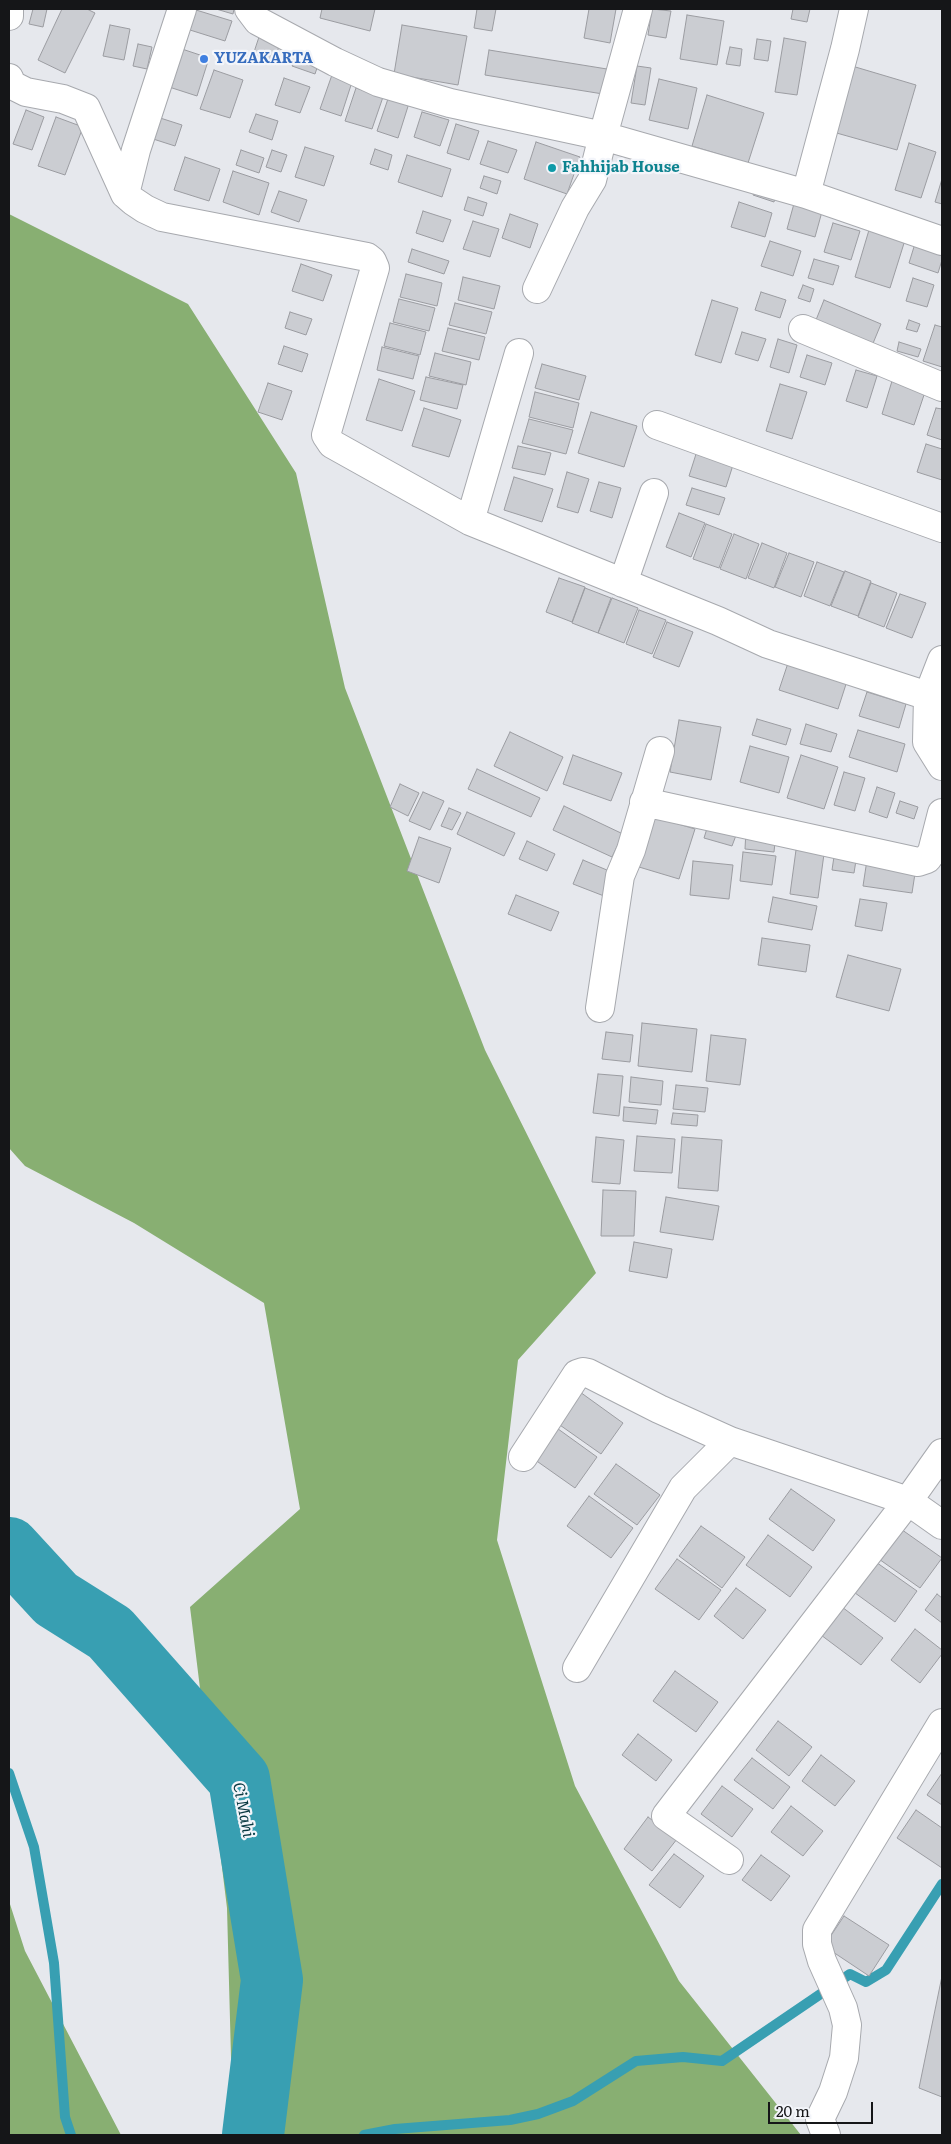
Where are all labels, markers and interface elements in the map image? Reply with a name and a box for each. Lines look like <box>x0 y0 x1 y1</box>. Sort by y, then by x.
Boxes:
place label: YUZAKARTA <box>214 50 313 68</box>
marker: YUZAKARTA <box>198 53 210 65</box>
place label: Fahhijab House <box>562 159 680 177</box>
marker: Fahhijab House <box>546 162 558 174</box>
water label: Ci Mahi <box>228 1781 258 1839</box>
scale bar <box>771 2092 876 2124</box>
text: 20 m <box>776 2099 810 2122</box>

